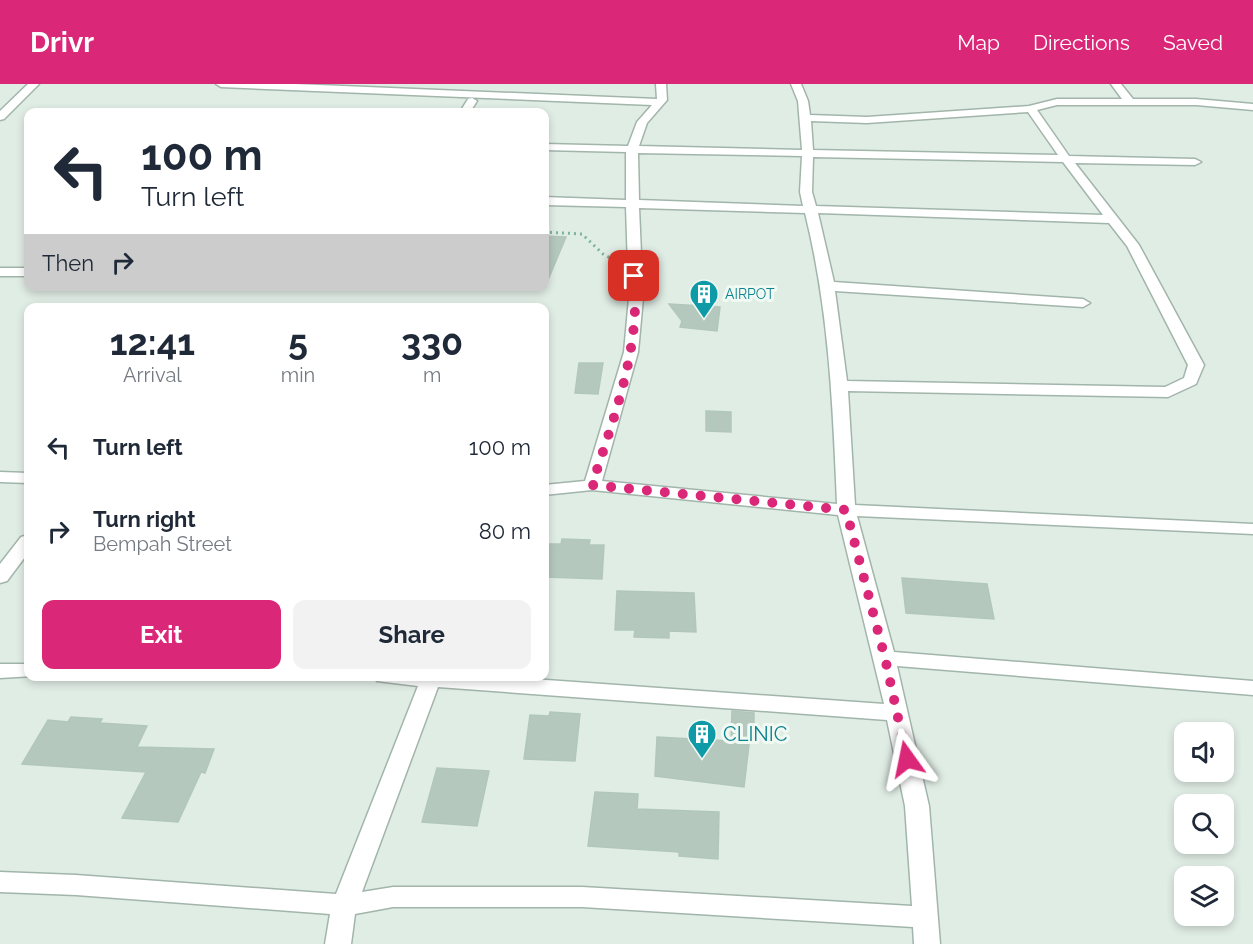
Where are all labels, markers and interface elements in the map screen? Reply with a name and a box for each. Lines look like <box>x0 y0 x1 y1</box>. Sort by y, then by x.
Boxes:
text: Drivr <box>30 26 94 59</box>
text: Map <box>957 30 1000 55</box>
text: Directions <box>1033 30 1130 55</box>
text: Saved <box>1163 30 1223 55</box>
text: 100 m <box>141 131 263 180</box>
icon: left <box>42 132 120 210</box>
text: Turn left <box>141 181 244 212</box>
icon: right <box>106 246 139 279</box>
text: Then <box>42 250 94 276</box>
pin <box>608 250 659 301</box>
icon: arrive <box>617 259 650 292</box>
building icon: AIRPOT <box>688 278 720 320</box>
place label: AIRPOT <box>725 286 775 302</box>
text: 12:41 <box>110 321 195 363</box>
text: 5 <box>288 321 308 363</box>
text: 330 <box>401 321 463 363</box>
text: Arrival <box>123 363 182 387</box>
text: min <box>281 363 315 387</box>
text: m <box>423 363 441 387</box>
icon: left <box>42 431 75 464</box>
text: Turn left <box>93 434 183 460</box>
text: 100 m <box>469 434 531 460</box>
text: Turn right <box>93 506 196 532</box>
icon: right <box>42 515 75 548</box>
text: 80 m <box>479 518 531 544</box>
text: Bempah Street <box>93 532 232 556</box>
button: Exit <box>42 600 281 669</box>
button: Share <box>293 600 531 669</box>
building icon: CLINIC <box>686 718 718 760</box>
place label: CLINIC <box>723 722 788 746</box>
map controls <box>1174 722 1234 926</box>
button: sound <box>1174 722 1234 782</box>
position arrow <box>875 727 939 791</box>
button: search <box>1174 794 1234 854</box>
button: layers <box>1174 866 1234 926</box>

